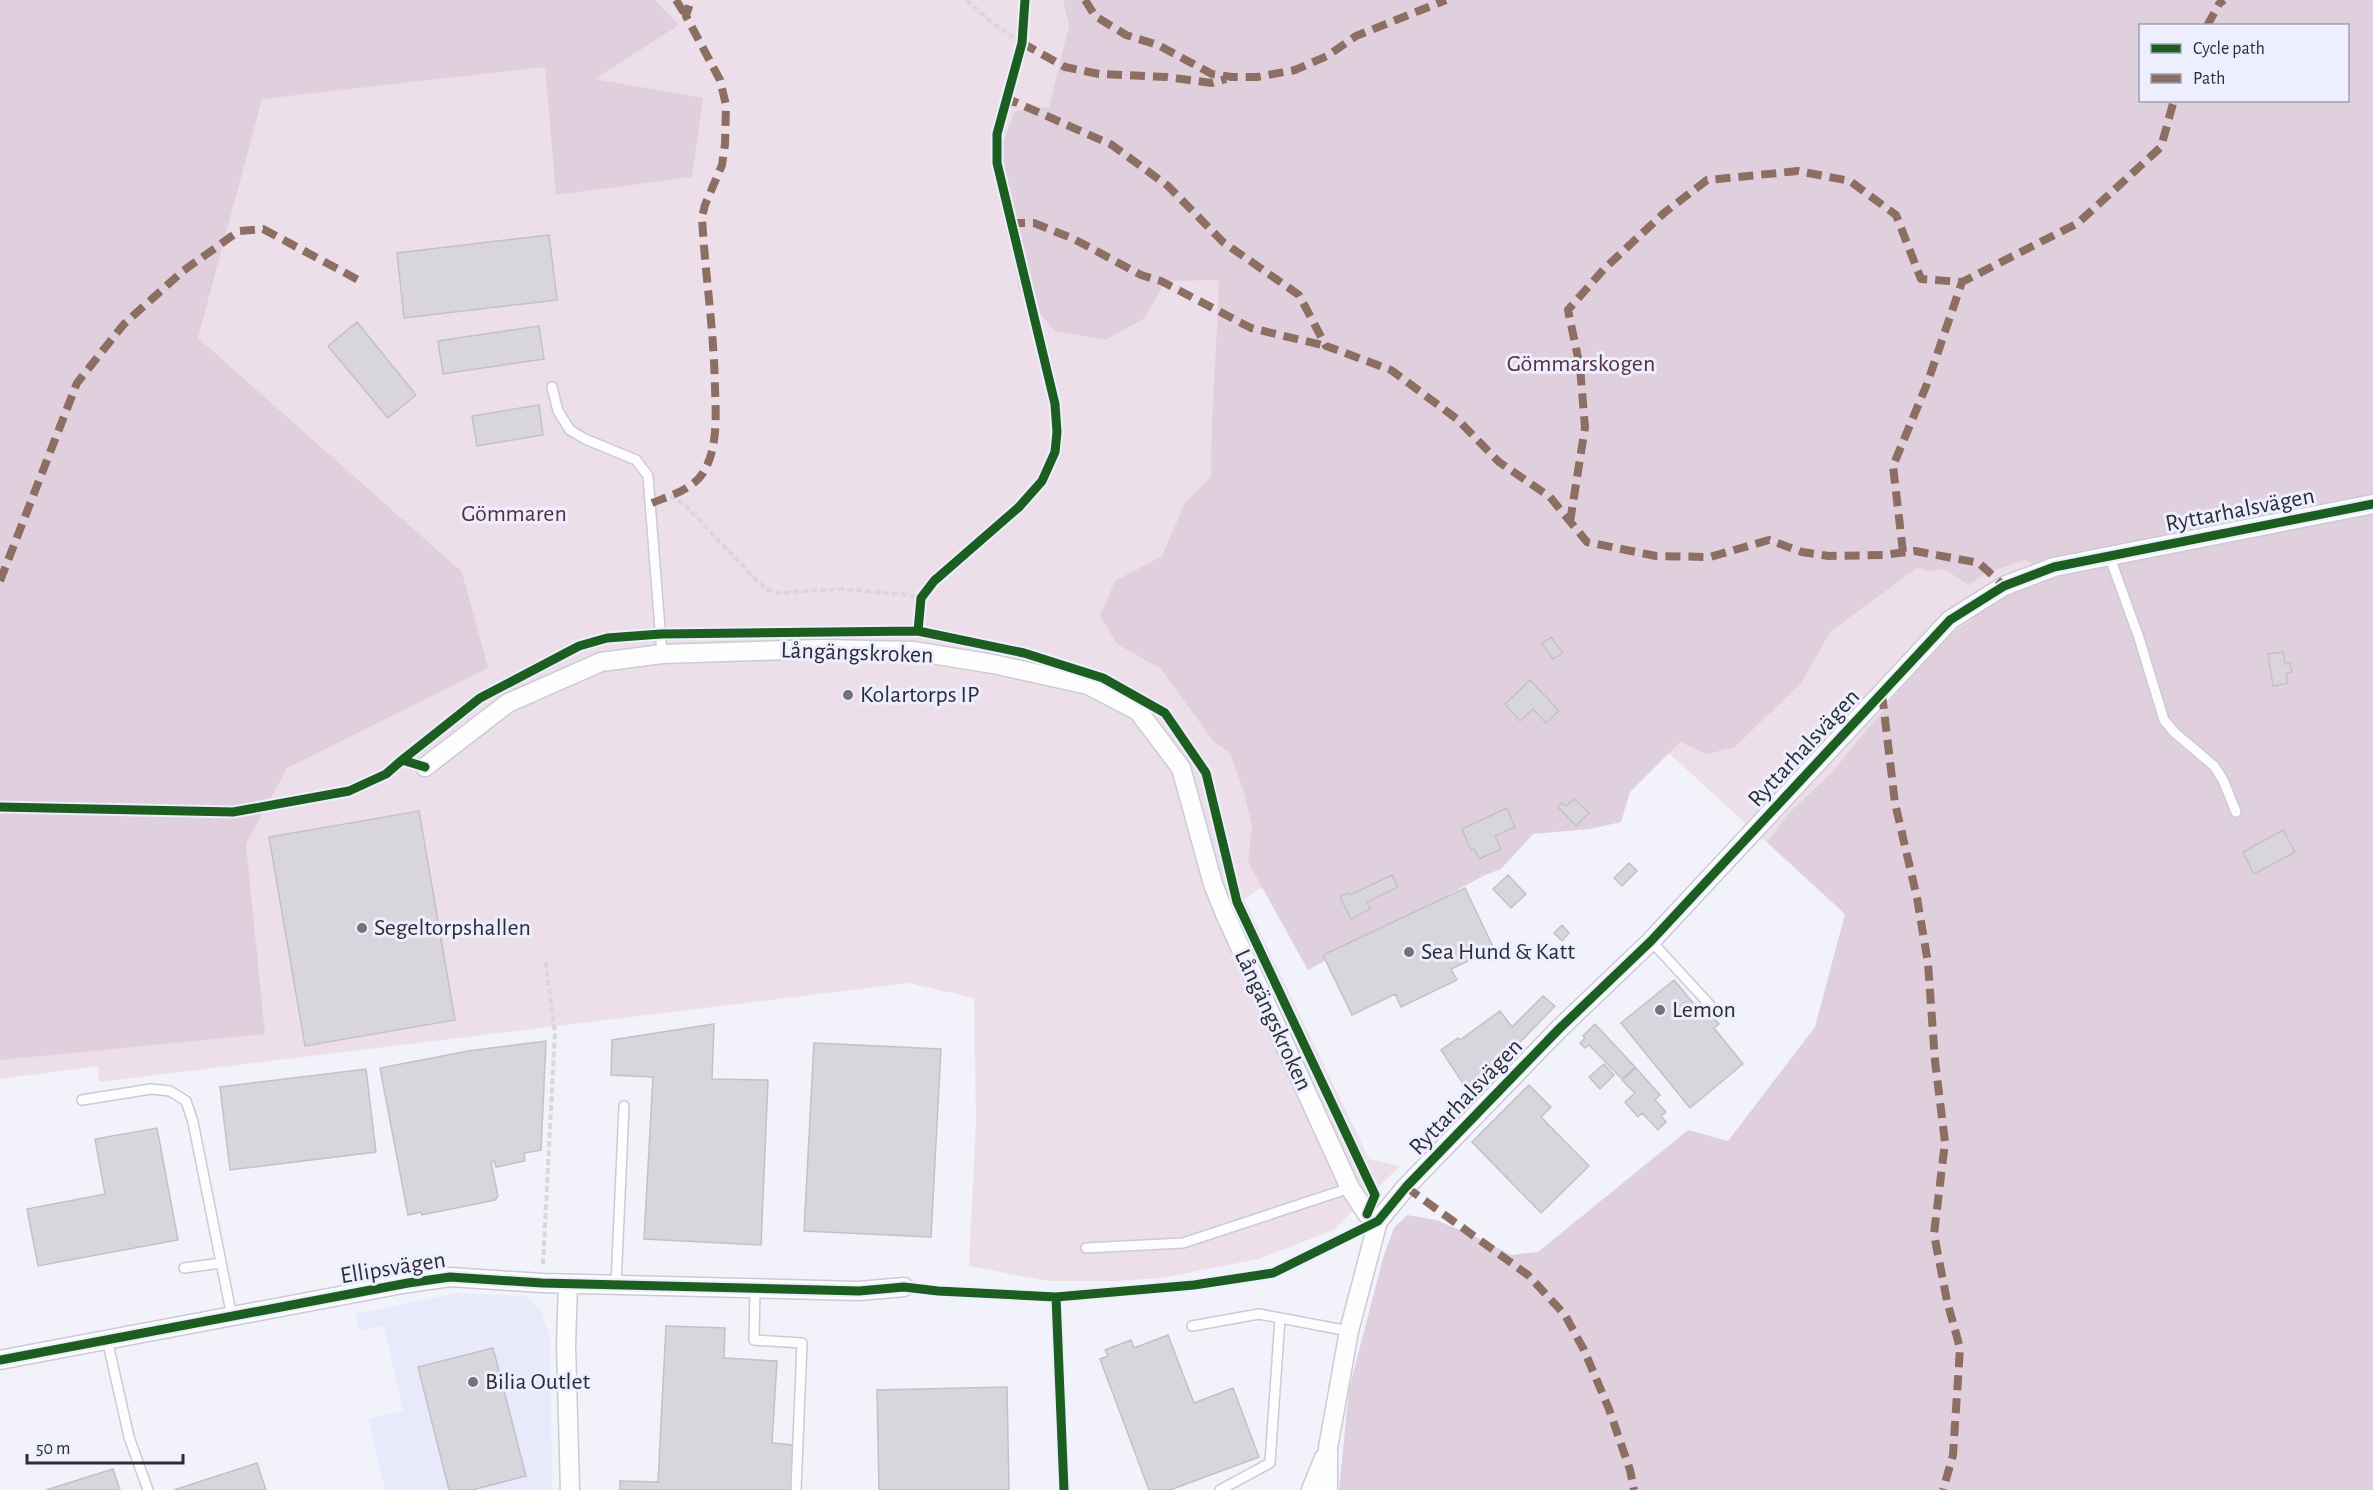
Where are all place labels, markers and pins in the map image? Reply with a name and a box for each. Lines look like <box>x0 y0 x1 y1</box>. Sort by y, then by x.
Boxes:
place label: Kolartorps IP <box>860 683 979 707</box>
marker: Kolartorps IP <box>841 688 855 702</box>
place label: Segeltorpshallen <box>374 916 531 940</box>
marker: Segeltorpshallen <box>355 921 369 935</box>
place label: Sea Hund & Katt <box>1421 940 1575 964</box>
marker: Sea Hund & Katt <box>1402 945 1416 959</box>
place label: Lemon <box>1672 998 1736 1022</box>
marker: Lemon <box>1653 1003 1667 1017</box>
place label: Bilia Outlet <box>485 1370 591 1394</box>
marker: Bilia Outlet <box>466 1375 480 1389</box>

